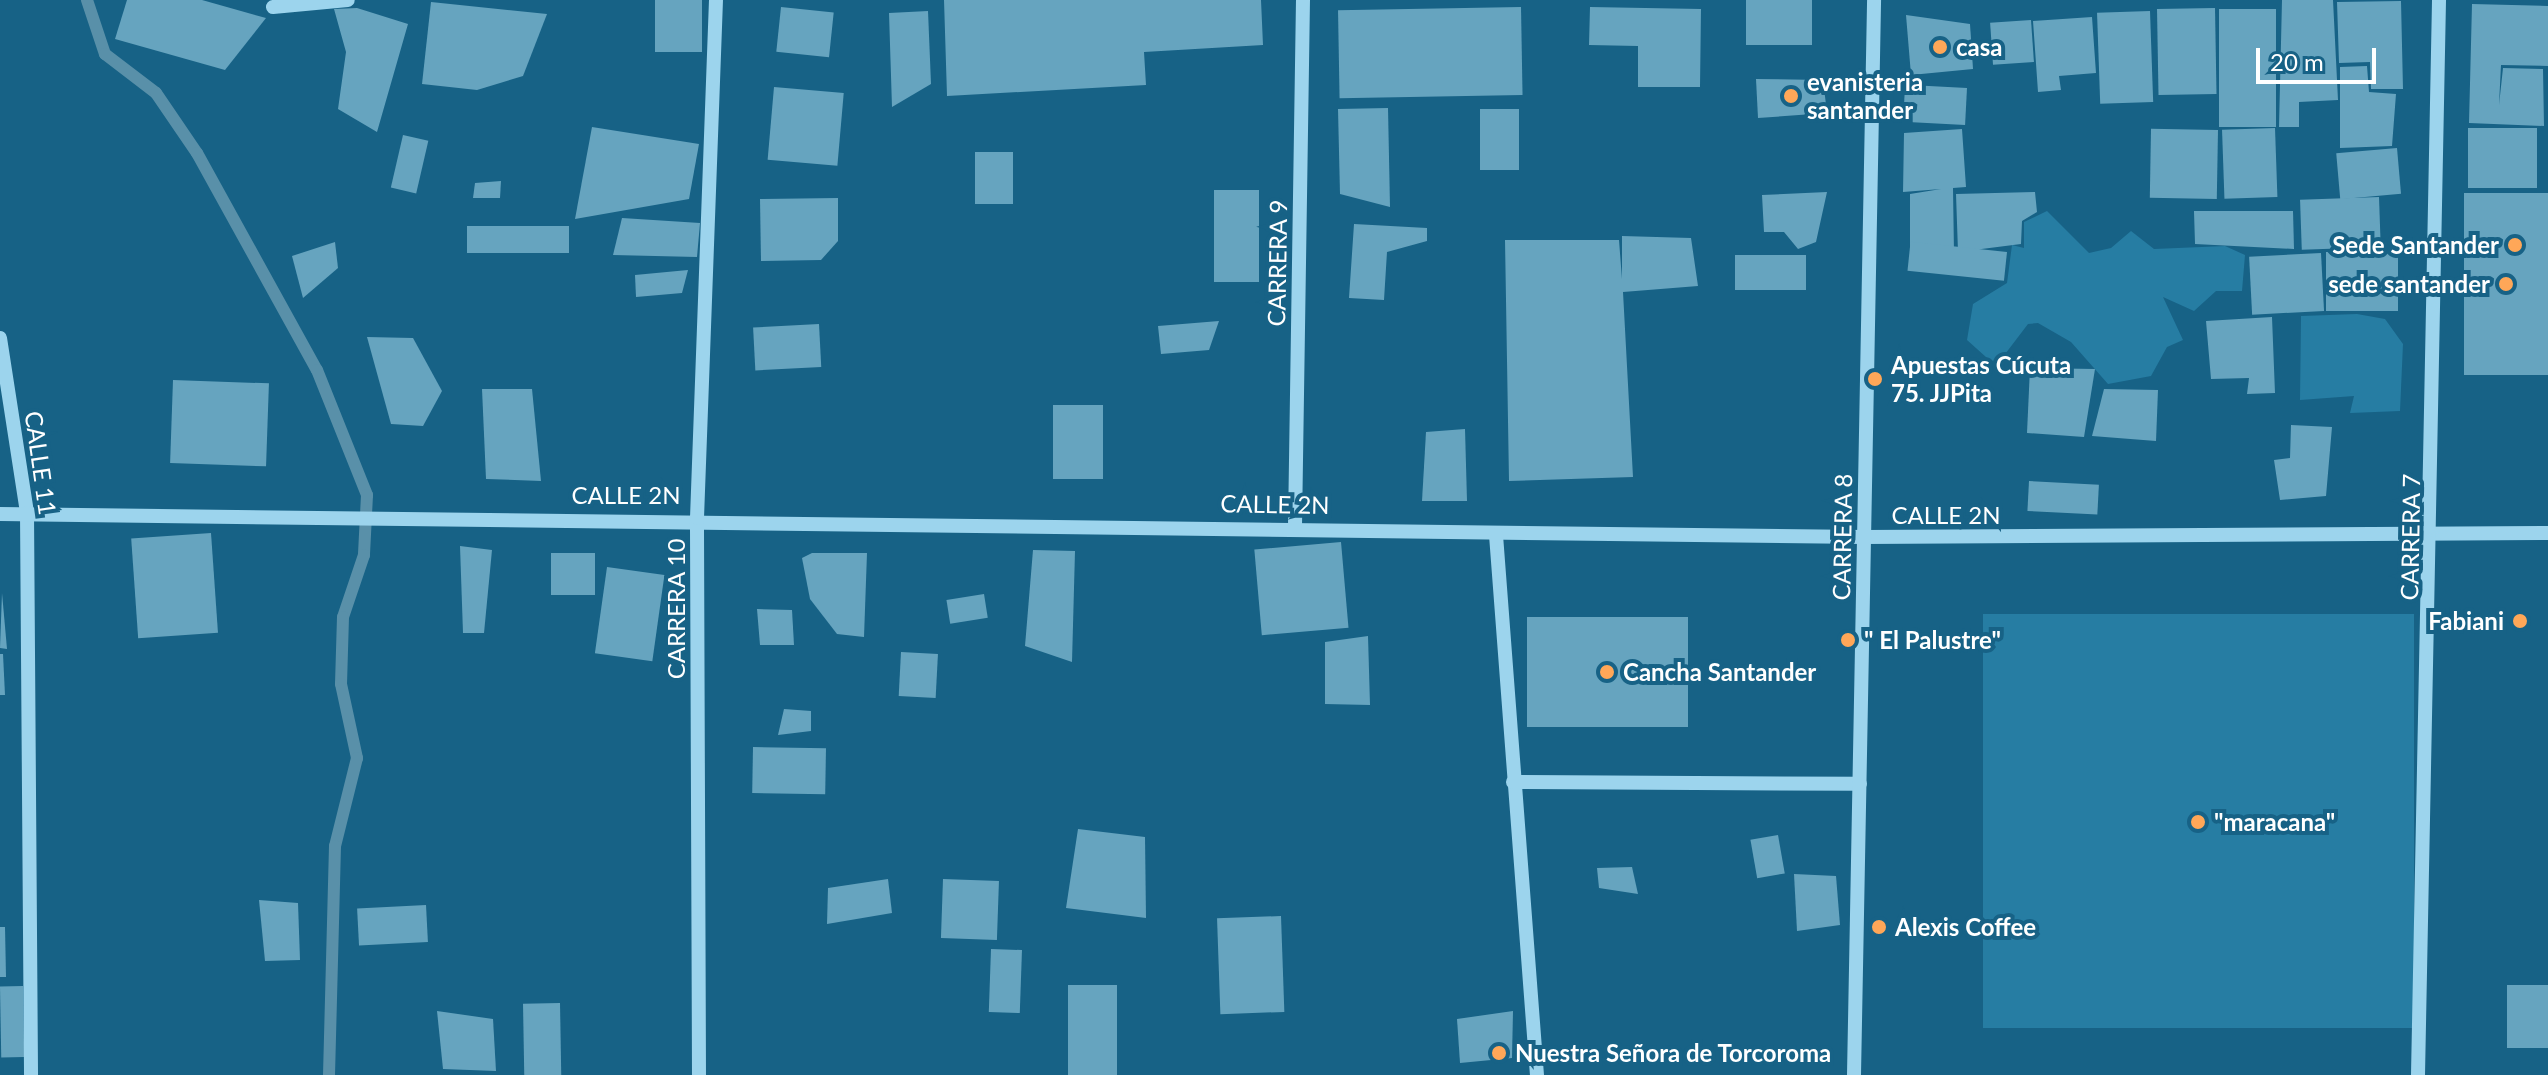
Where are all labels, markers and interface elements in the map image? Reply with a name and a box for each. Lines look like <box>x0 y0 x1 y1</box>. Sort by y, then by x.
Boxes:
scale bar <box>2260 32 2380 82</box>
place label: casa <box>1956 33 2002 61</box>
marker: casa <box>1931 38 1949 56</box>
text: 20 m <box>2270 47 2324 76</box>
place label: evanisteria santander <box>1807 68 1923 124</box>
marker: evanisteria santander <box>1782 87 1800 105</box>
street label: CARRERA 9 <box>1261 199 1293 327</box>
place label: Sede Santander <box>2332 231 2499 259</box>
marker: Sede Santander <box>2506 236 2524 254</box>
place label: sede santander <box>2328 270 2490 298</box>
marker: sede santander <box>2497 275 2515 293</box>
place label: Apuestas Cúcuta 75. JJPita <box>1891 351 2071 407</box>
marker: Apuestas Cúcuta 75. JJPita <box>1866 370 1884 388</box>
street label: CALLE 11 <box>19 409 63 517</box>
street label: CARRERA 8 <box>1826 473 1858 601</box>
street label: CARRERA 7 <box>2394 473 2426 601</box>
street label: CALLE 2N <box>571 481 681 509</box>
street label: CALLE 2N <box>1220 489 1330 519</box>
street label: CALLE 2N <box>1891 501 2001 529</box>
street label: CARRERA 10 <box>662 538 690 680</box>
place label: Fabiani <box>2428 607 2504 635</box>
marker: Fabiani <box>2511 612 2529 630</box>
place label: " El Palustre" <box>1864 626 2001 654</box>
marker: " El Palustre" <box>1839 631 1857 649</box>
place label: Cancha Santander <box>1623 658 1816 686</box>
marker: Cancha Santander <box>1598 663 1616 681</box>
place label: "maracana" <box>2214 808 2335 836</box>
marker: "maracana" <box>2189 813 2207 831</box>
place label: Alexis Coffee <box>1895 913 2036 941</box>
marker: Alexis Coffee <box>1870 918 1888 936</box>
place label: Nuestra Señora de Torcoroma <box>1515 1039 1832 1067</box>
marker: Nuestra Señora de Torcoroma <box>1490 1044 1508 1062</box>

